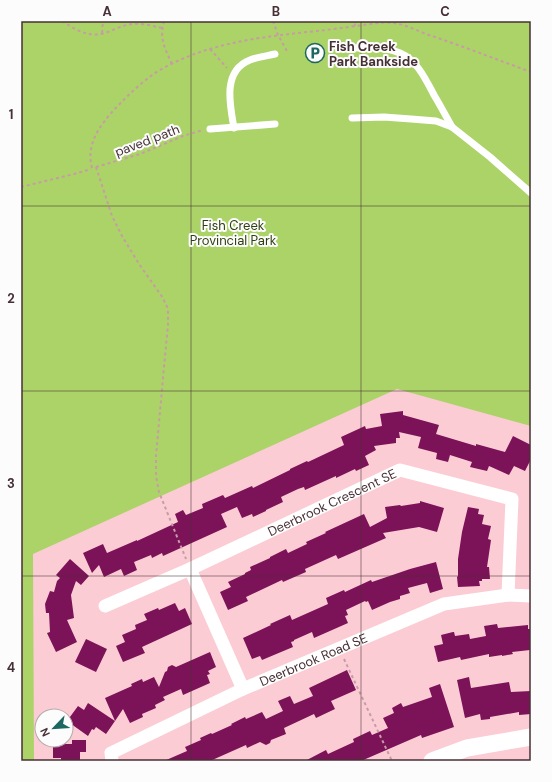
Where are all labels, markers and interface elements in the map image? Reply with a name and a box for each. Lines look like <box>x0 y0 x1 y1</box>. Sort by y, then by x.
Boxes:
text: A <box>102 3 112 20</box>
text: B <box>272 3 280 20</box>
text: C <box>440 3 450 20</box>
place label: Fish Creek Park Bankside <box>329 38 418 70</box>
parking icon: Fish Creek Park Bankside <box>304 42 326 64</box>
text: 1 <box>9 106 13 123</box>
street label: paved path <box>112 120 182 161</box>
park label: Fish Creek Provincial Park <box>190 217 277 249</box>
text: 2 <box>7 290 15 307</box>
street label: Deerbrook Crescent SE <box>265 465 399 540</box>
text: 3 <box>7 475 15 492</box>
street label: Deerbrook Road SE <box>257 629 370 690</box>
text: 4 <box>7 659 15 676</box>
north arrow <box>34 708 74 748</box>
text: N <box>37 726 53 739</box>

